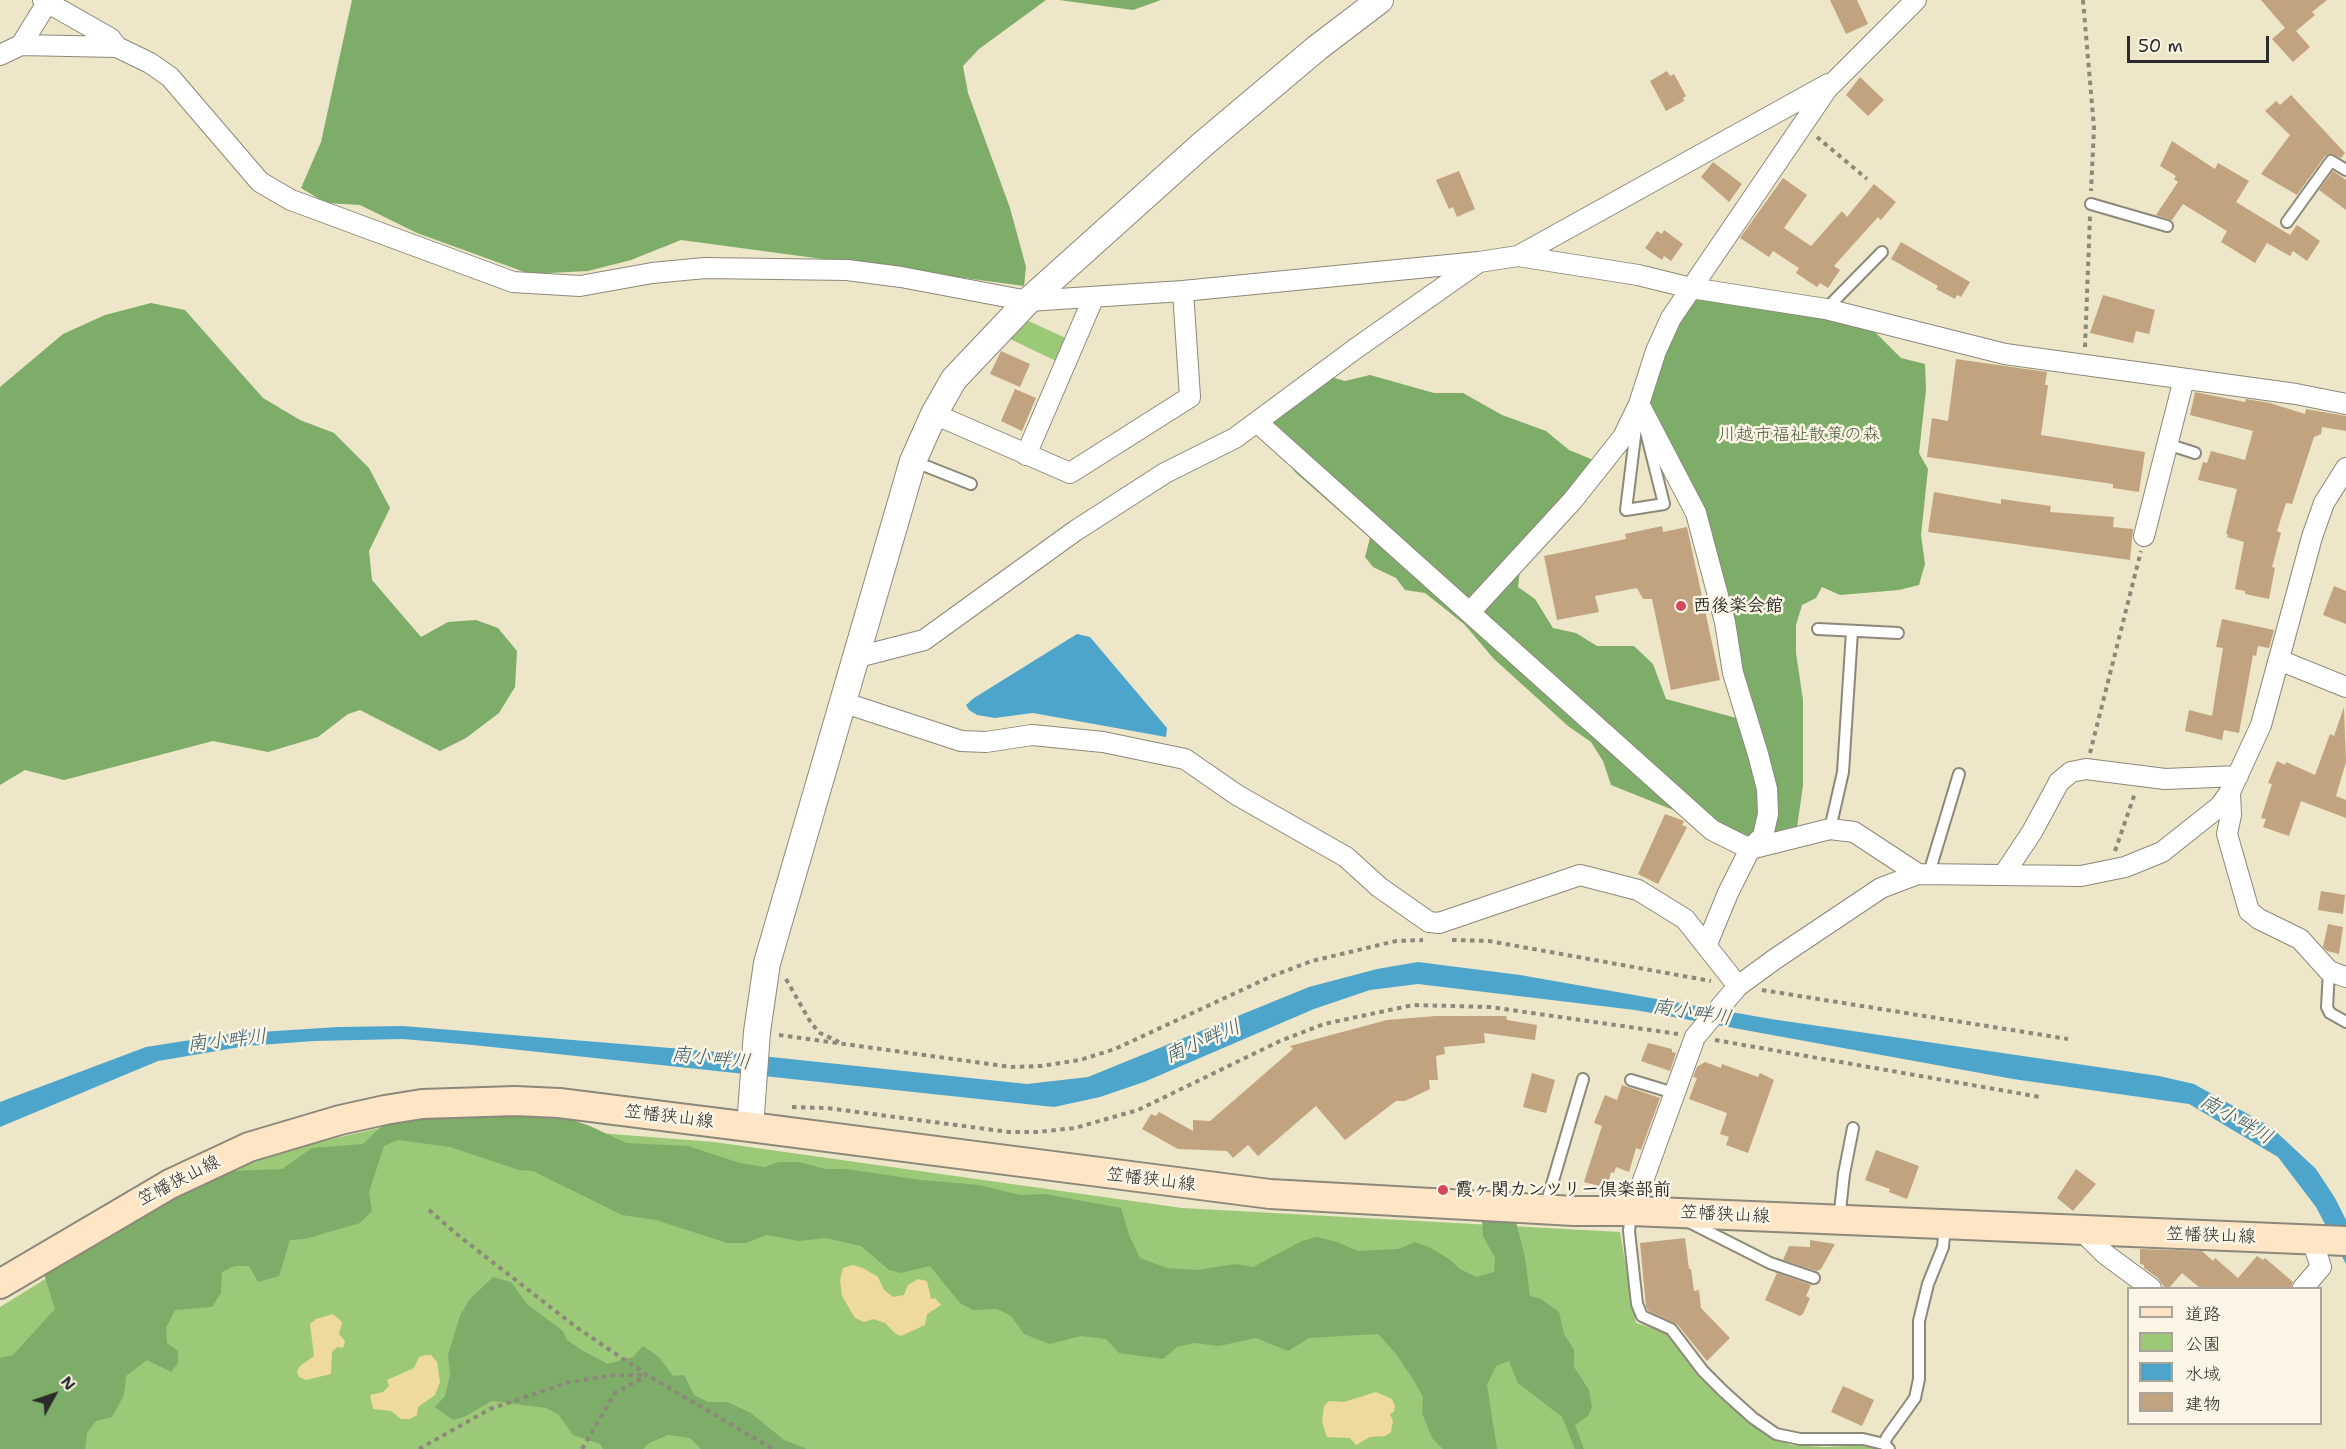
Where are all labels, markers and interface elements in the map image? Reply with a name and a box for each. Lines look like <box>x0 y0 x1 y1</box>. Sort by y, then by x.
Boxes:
scale bar <box>2130 24 2272 62</box>
text: 50 m <box>2138 34 2183 58</box>
park label: 川越市福祉散策の森 <box>1718 424 1880 446</box>
place label: 西後楽会館 <box>1693 595 1783 617</box>
marker: 西後楽会館 <box>1674 599 1688 613</box>
water label: 南小畔川 <box>1651 995 1733 1031</box>
water label: 南小畔川 <box>1161 1015 1245 1069</box>
water label: 南小畔川 <box>186 1025 268 1057</box>
water label: 南小畔川 <box>670 1043 752 1075</box>
water label: 南小畔川 <box>2195 1090 2277 1150</box>
street label: 笠幡狭山線 <box>623 1101 715 1133</box>
street label: 笠幡狭山線 <box>134 1151 224 1211</box>
street label: 笠幡狭山線 <box>1105 1164 1197 1196</box>
place label: 霞ヶ関カンツリー倶楽部前 <box>1455 1179 1671 1201</box>
marker: 霞ヶ関カンツリー倶楽部前 <box>1436 1183 1450 1197</box>
street label: 笠幡狭山線 <box>1679 1202 1771 1228</box>
street label: 笠幡狭山線 <box>2166 1224 2256 1248</box>
legend <box>2127 1287 2322 1425</box>
text: 道路 <box>2185 1302 2221 1326</box>
text: 公園 <box>2185 1332 2221 1356</box>
text: 水域 <box>2185 1362 2221 1386</box>
north arrow <box>24 1365 84 1425</box>
text: N <box>56 1371 80 1395</box>
text: 建物 <box>2185 1392 2221 1416</box>

